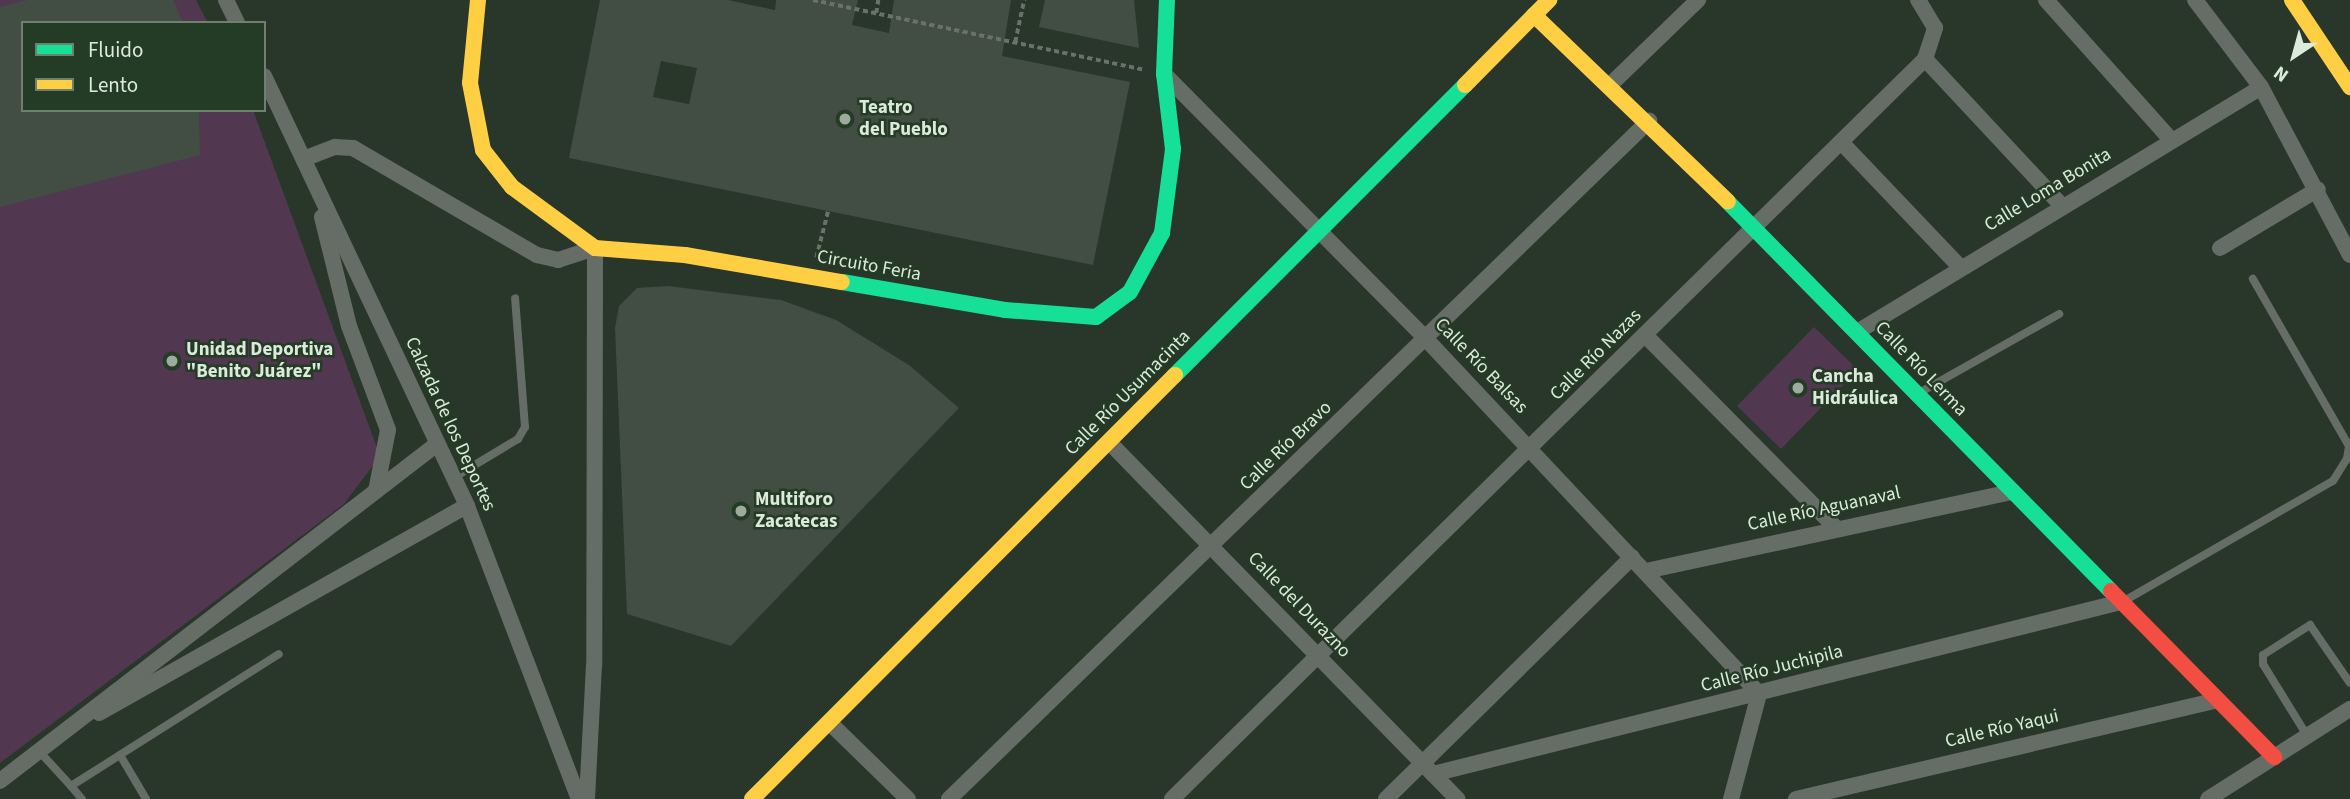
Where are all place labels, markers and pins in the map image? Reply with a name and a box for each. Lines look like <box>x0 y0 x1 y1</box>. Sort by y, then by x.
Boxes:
place label: Teatro del Pueblo <box>859 97 948 141</box>
marker: Teatro del Pueblo <box>837 111 853 127</box>
place label: Unidad Deportiva "Benito Juárez" <box>186 339 333 383</box>
marker: Unidad Deportiva "Benito Juárez" <box>164 353 180 369</box>
place label: Cancha Hidráulica <box>1812 366 1898 410</box>
marker: Cancha Hidráulica <box>1790 380 1806 396</box>
place label: Multiforo Zacatecas <box>755 489 837 533</box>
marker: Multiforo Zacatecas <box>733 503 749 519</box>

